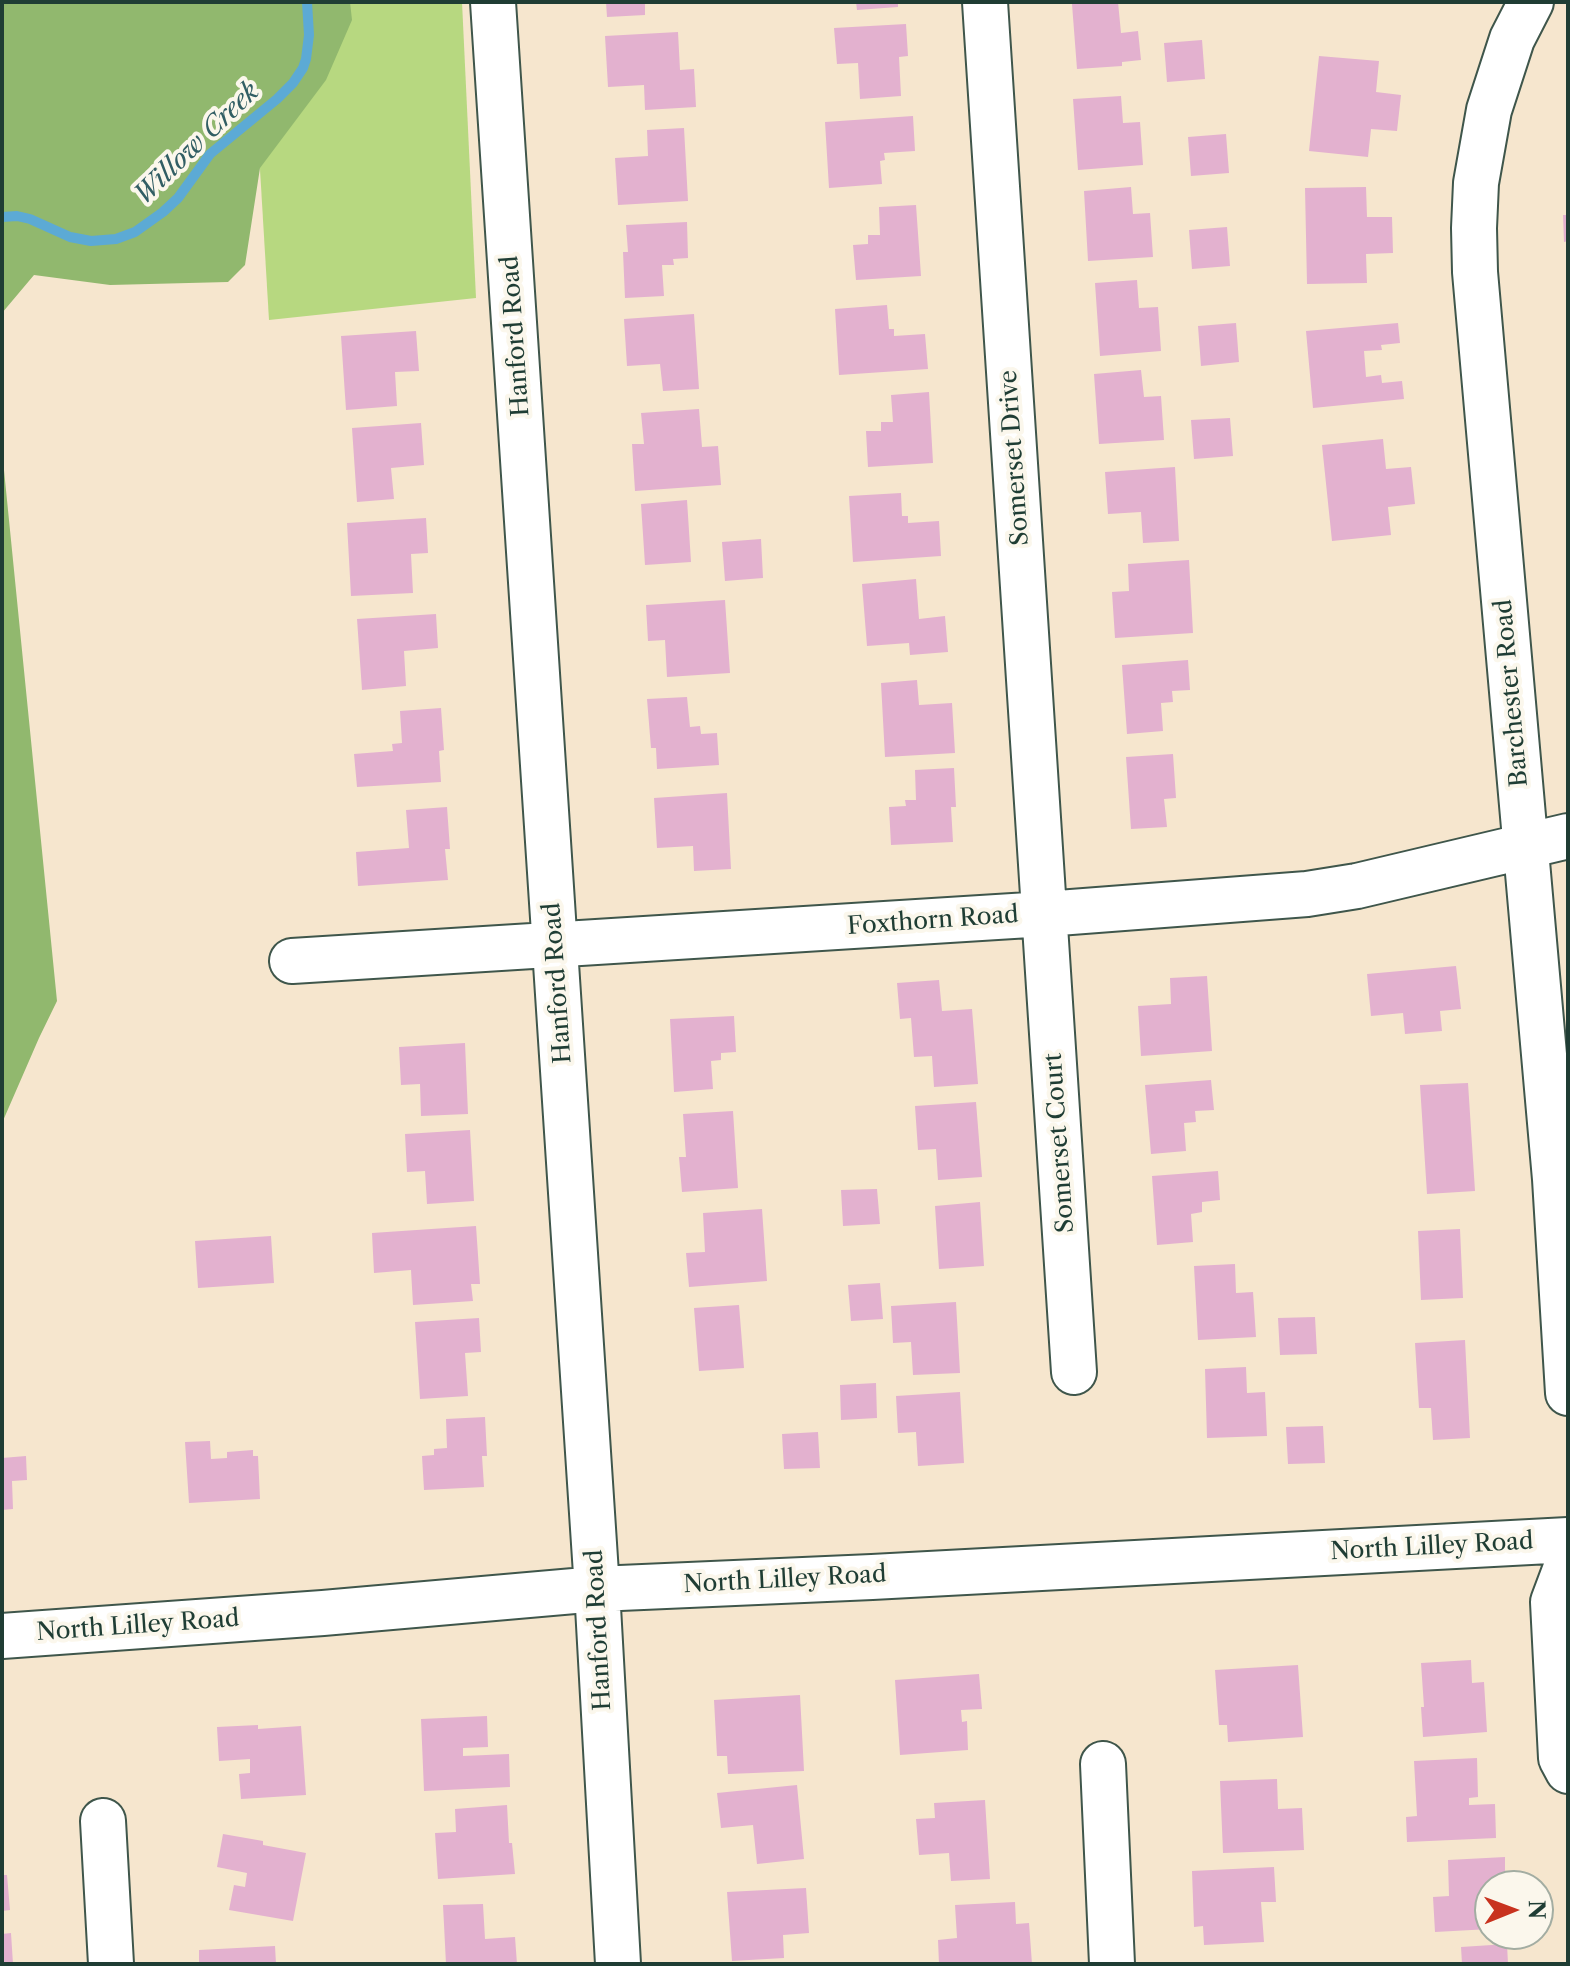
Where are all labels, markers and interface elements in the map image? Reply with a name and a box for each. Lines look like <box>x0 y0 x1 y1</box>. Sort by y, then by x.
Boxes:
water label: Willow Creek <box>128 76 266 212</box>
street label: Hanford Road <box>496 255 536 417</box>
street label: Somerset Drive <box>994 369 1036 547</box>
street label: Barchester Road <box>1489 598 1535 788</box>
street label: Foxthorn Road <box>846 901 1020 941</box>
street label: Hanford Road <box>538 902 578 1064</box>
street label: Somerset Court <box>1039 1052 1081 1234</box>
street label: North Lilley Road <box>1330 1527 1534 1567</box>
street label: Hanford Road <box>580 1549 618 1711</box>
street label: North Lilley Road <box>683 1560 887 1600</box>
street label: North Lilley Road <box>36 1605 240 1647</box>
north arrow <box>1474 1870 1554 1950</box>
text: N <box>1523 1900 1550 1919</box>

